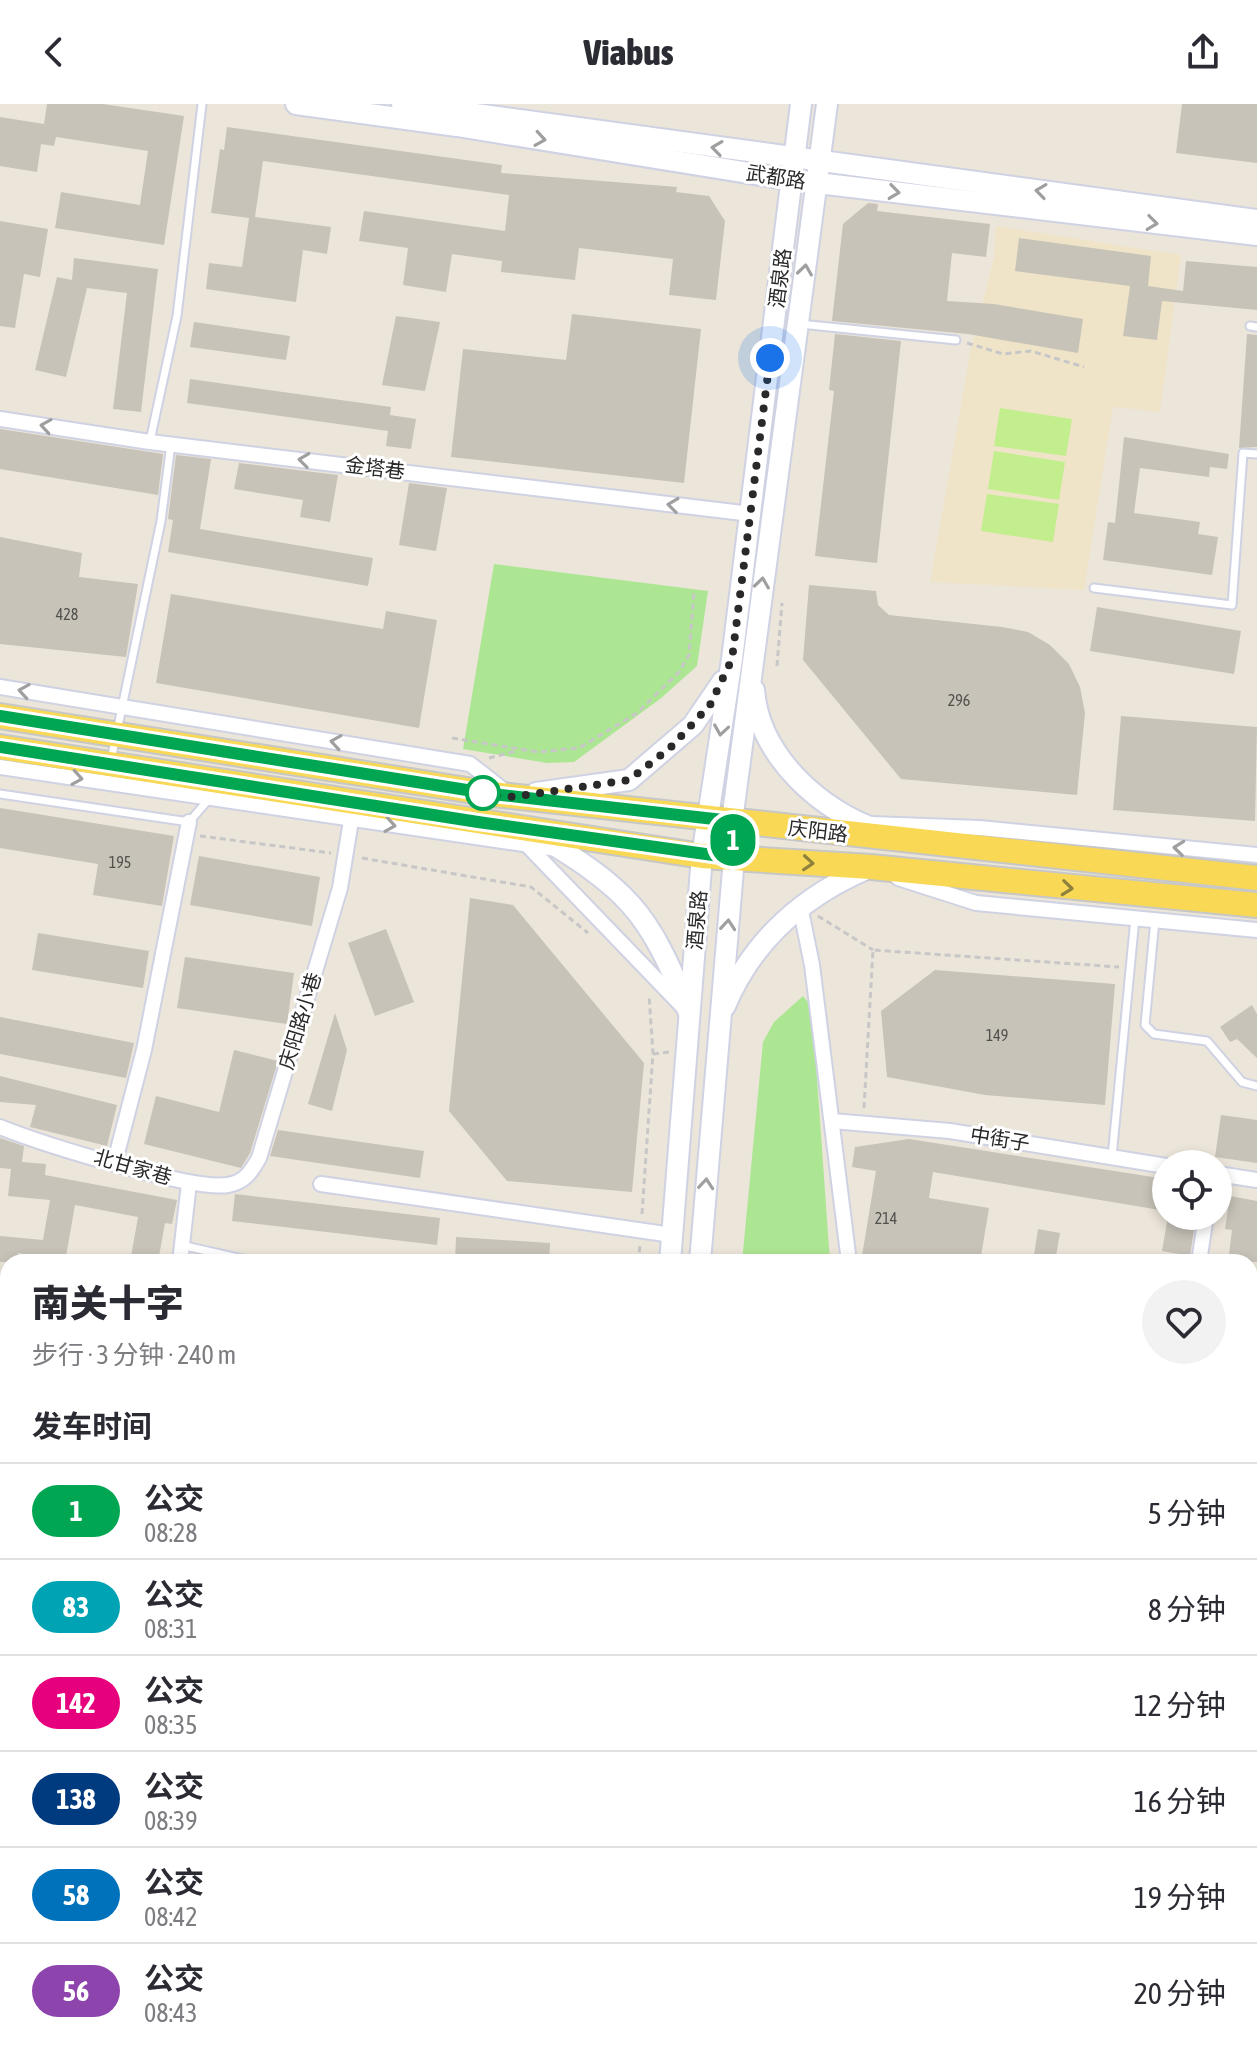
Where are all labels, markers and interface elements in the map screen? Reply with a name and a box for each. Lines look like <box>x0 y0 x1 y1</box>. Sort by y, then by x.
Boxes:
icon: back <box>32 30 76 74</box>
icon: share <box>1181 30 1225 74</box>
text: Viabus <box>584 31 673 73</box>
one-way arrow <box>533 130 547 147</box>
one-way arrow <box>710 140 724 157</box>
street label: 武都路 <box>745 160 808 193</box>
one-way arrow <box>1034 183 1048 200</box>
one-way arrow <box>888 184 901 201</box>
one-way arrow <box>1146 214 1159 231</box>
street label: 酒泉路 <box>764 247 795 309</box>
one-way arrow <box>796 263 813 277</box>
your location <box>750 338 790 378</box>
one-way arrow <box>39 418 53 435</box>
one-way arrow <box>297 451 310 468</box>
street label: 金塔巷 <box>344 452 406 483</box>
one-way arrow <box>666 496 679 513</box>
one-way arrow <box>753 576 770 590</box>
house number: 428 <box>56 605 78 623</box>
one-way arrow <box>17 683 31 700</box>
house number: 296 <box>948 691 970 709</box>
one-way arrow <box>713 723 730 737</box>
one-way arrow <box>329 734 343 751</box>
one-way arrow <box>70 769 84 786</box>
unlabelled marker <box>466 776 500 810</box>
line badge: 1 <box>707 814 759 866</box>
one-way arrow <box>383 815 397 832</box>
street label: 庆阳路 <box>787 815 849 846</box>
text: 1 <box>726 824 740 856</box>
one-way arrow <box>1172 839 1185 856</box>
house number: 195 <box>109 853 131 871</box>
one-way arrow <box>802 854 815 871</box>
one-way arrow <box>1061 880 1074 897</box>
street label: 酒泉路 <box>682 889 711 951</box>
one-way arrow <box>719 918 736 931</box>
street label: 庆阳路小巷 <box>274 970 325 1072</box>
house number: 149 <box>986 1026 1008 1044</box>
street label: 中街子 <box>969 1122 1032 1155</box>
street label: 北甘家巷 <box>92 1144 175 1189</box>
map controls <box>1152 1150 1232 1230</box>
button: locate <box>1152 1150 1232 1230</box>
one-way arrow <box>697 1177 714 1190</box>
house number: 214 <box>875 1209 897 1227</box>
button: heart <box>1142 1280 1226 1364</box>
text: 南关十字 <box>32 1282 184 1325</box>
text: 步行 · 3 分钟 · 240 m <box>32 1340 236 1370</box>
text: 发车时间 <box>32 1409 152 1443</box>
text: 公交 <box>144 1481 204 1515</box>
text: 1 <box>69 1495 83 1527</box>
text: 5 分钟 <box>1148 1496 1226 1530</box>
text: 08:28 <box>144 1518 198 1548</box>
text: 公交 <box>144 1577 204 1611</box>
text: 83 <box>63 1591 89 1623</box>
text: 8 分钟 <box>1148 1592 1226 1626</box>
text: 08:31 <box>144 1614 198 1644</box>
text: 公交 <box>144 1673 204 1707</box>
text: 142 <box>56 1687 96 1719</box>
text: 12 分钟 <box>1134 1688 1226 1722</box>
text: 08:35 <box>144 1710 198 1740</box>
text: 公交 <box>144 1769 204 1803</box>
text: 138 <box>56 1783 96 1815</box>
text: 16 分钟 <box>1134 1784 1226 1818</box>
text: 08:39 <box>144 1806 198 1836</box>
text: 公交 <box>144 1865 204 1899</box>
text: 58 <box>63 1879 89 1911</box>
text: 19 分钟 <box>1134 1880 1226 1914</box>
text: 08:42 <box>144 1902 198 1932</box>
text: 公交 <box>144 1961 204 1995</box>
text: 56 <box>63 1975 89 2007</box>
text: 20 分钟 <box>1134 1976 1226 2010</box>
text: 08:43 <box>144 1998 198 2028</box>

